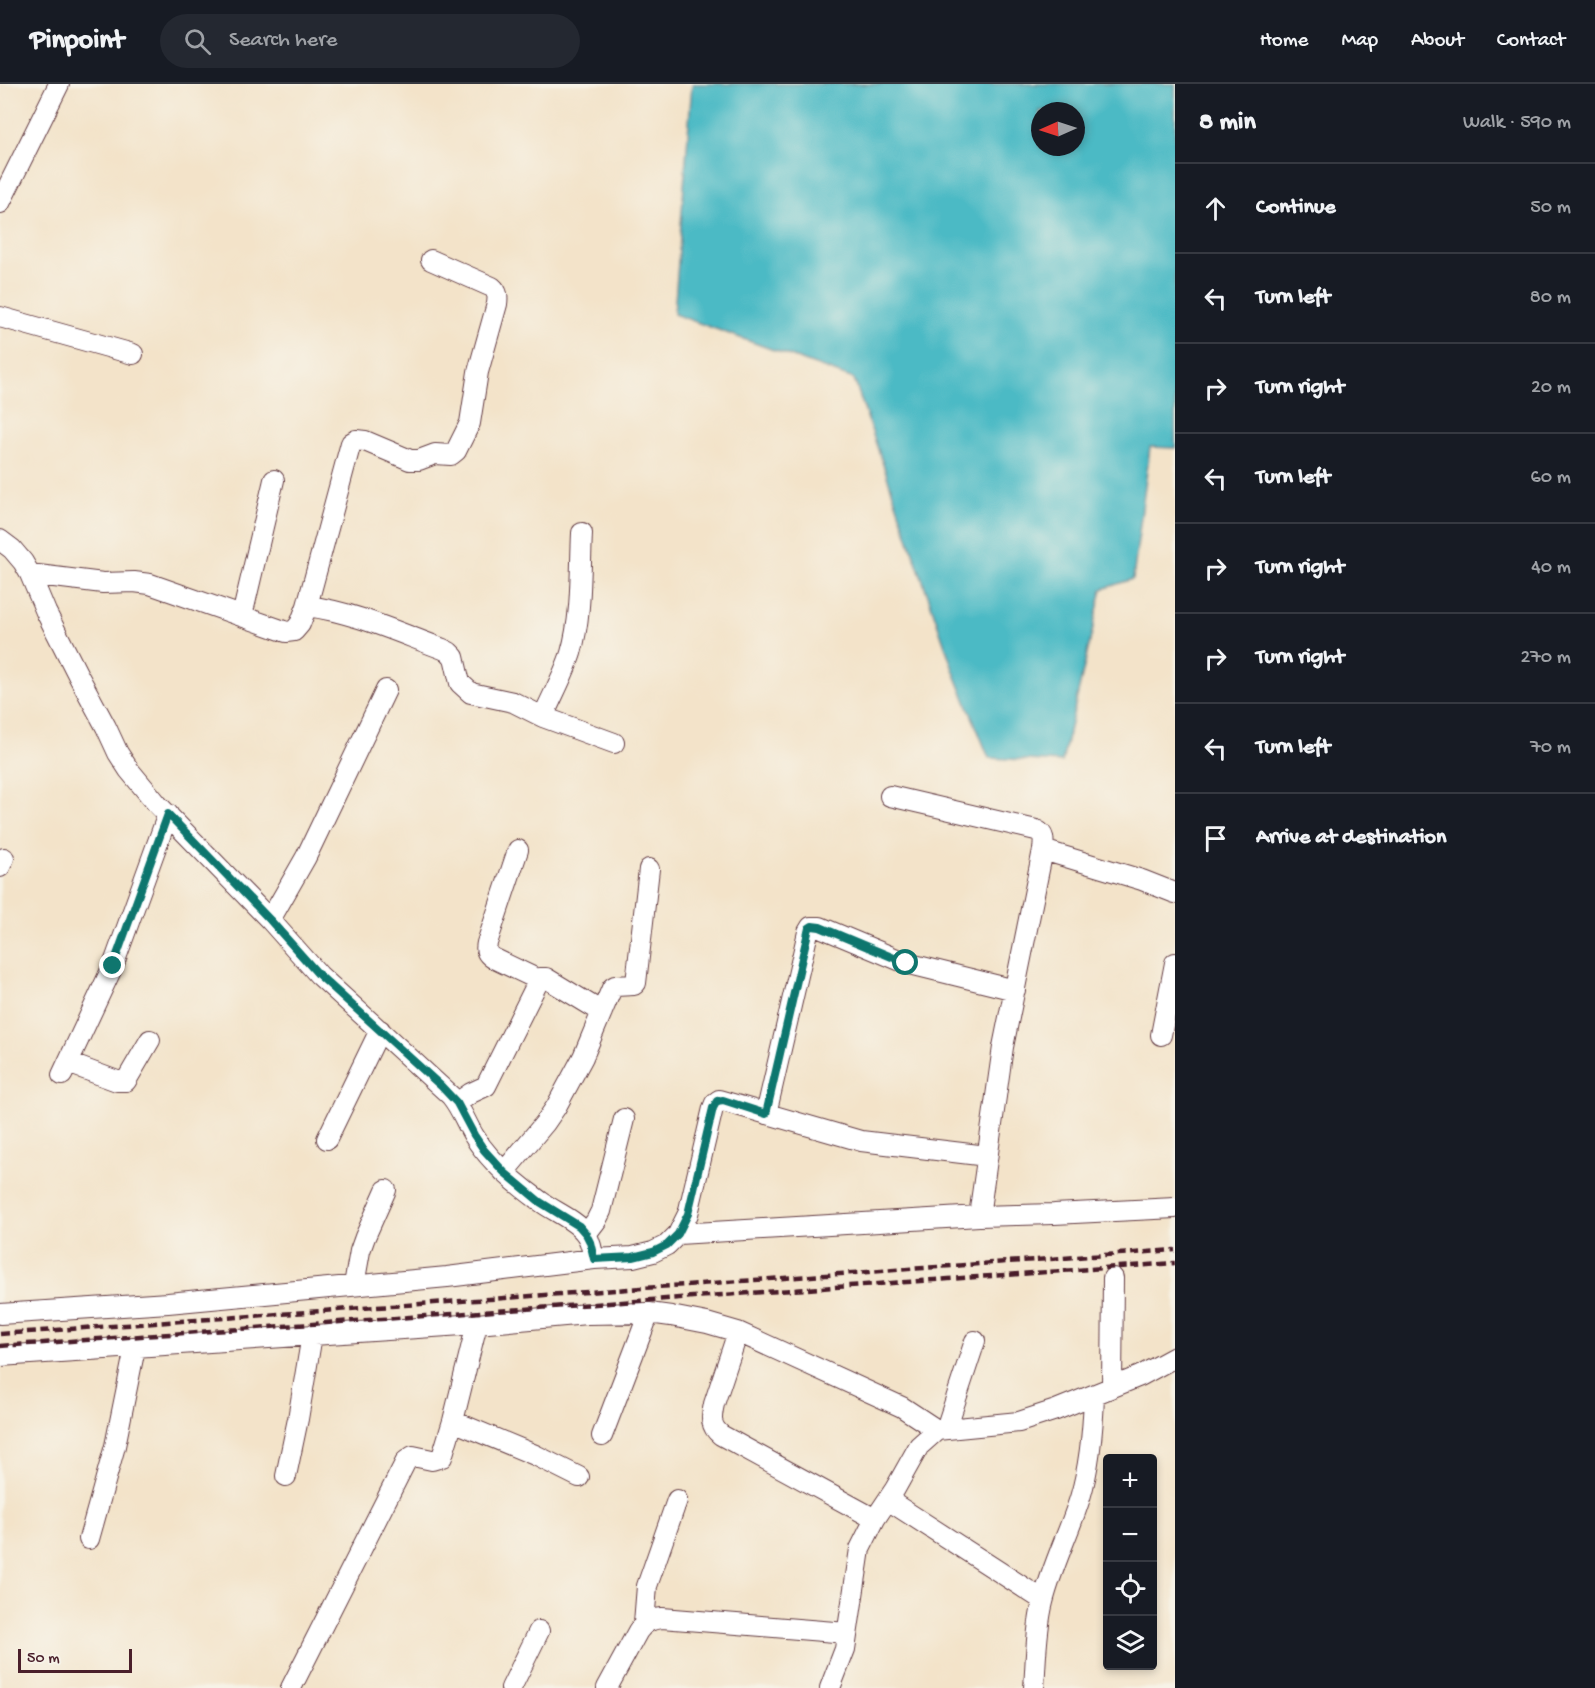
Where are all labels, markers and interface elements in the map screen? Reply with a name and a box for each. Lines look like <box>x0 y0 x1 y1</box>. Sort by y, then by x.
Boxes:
search box <box>160 14 580 68</box>
text: Pinpoint <box>30 25 124 58</box>
icon: search <box>181 25 214 58</box>
text: Search here <box>229 28 337 54</box>
text: Home <box>1260 29 1308 54</box>
text: Map <box>1341 29 1378 54</box>
text: About <box>1411 29 1464 54</box>
text: Contact <box>1497 29 1565 54</box>
north arrow <box>1031 102 1085 156</box>
text: 8 min <box>1199 108 1256 139</box>
text: Walk · 590 m <box>1463 112 1571 135</box>
icon: ahead <box>1199 192 1232 225</box>
text: Continue <box>1256 195 1336 221</box>
text: 50 m <box>1530 197 1571 220</box>
icon: left <box>1199 282 1232 315</box>
text: Turn left <box>1256 285 1330 311</box>
text: 80 m <box>1530 287 1571 310</box>
icon: right <box>1199 372 1232 405</box>
text: Turn right <box>1256 375 1344 401</box>
text: 20 m <box>1531 377 1571 400</box>
icon: left <box>1199 462 1232 495</box>
text: Turn left <box>1256 465 1330 491</box>
text: 60 m <box>1531 467 1571 490</box>
icon: right <box>1199 552 1232 585</box>
text: Turn right <box>1256 555 1344 581</box>
text: 40 m <box>1531 557 1571 580</box>
icon: right <box>1199 642 1232 675</box>
text: Turn right <box>1256 645 1344 671</box>
text: 270 m <box>1521 647 1571 670</box>
icon: left <box>1199 732 1232 765</box>
text: Turn left <box>1256 735 1330 761</box>
text: 70 m <box>1530 737 1571 760</box>
icon: arrive <box>1199 822 1232 855</box>
text: Arrive at destination <box>1256 825 1446 851</box>
route start <box>892 949 918 975</box>
route end <box>99 952 125 978</box>
map controls <box>1103 1454 1157 1670</box>
button: + <box>1103 1454 1157 1508</box>
button: − <box>1103 1508 1157 1562</box>
button: locate <box>1103 1562 1157 1616</box>
button: layers <box>1103 1616 1157 1670</box>
scale bar <box>18 1646 132 1674</box>
text: 50 m <box>27 1650 60 1669</box>

